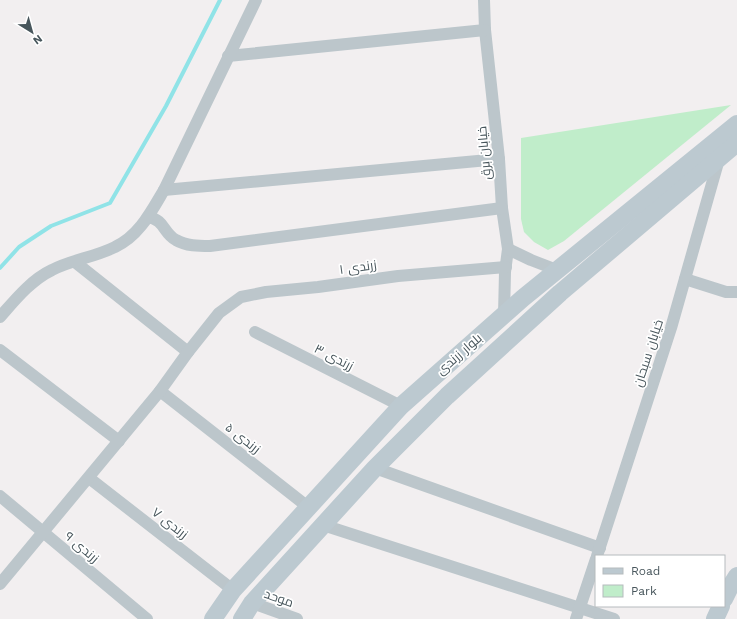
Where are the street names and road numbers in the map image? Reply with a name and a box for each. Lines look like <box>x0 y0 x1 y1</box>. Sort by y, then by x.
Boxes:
street label: خیابان برق <box>474 126 494 180</box>
street label: زرندی ۱ <box>338 257 378 277</box>
street label: خیابان سبحان <box>630 317 666 389</box>
street label: بلوار زرندی <box>433 330 485 378</box>
street label: زرندی ۳ <box>312 341 356 373</box>
street label: زرندی ۵ <box>222 420 264 456</box>
street label: زرندی ۷ <box>149 504 191 542</box>
street label: زرندی ۹ <box>62 528 102 566</box>
street label: موحد <box>262 586 296 610</box>

